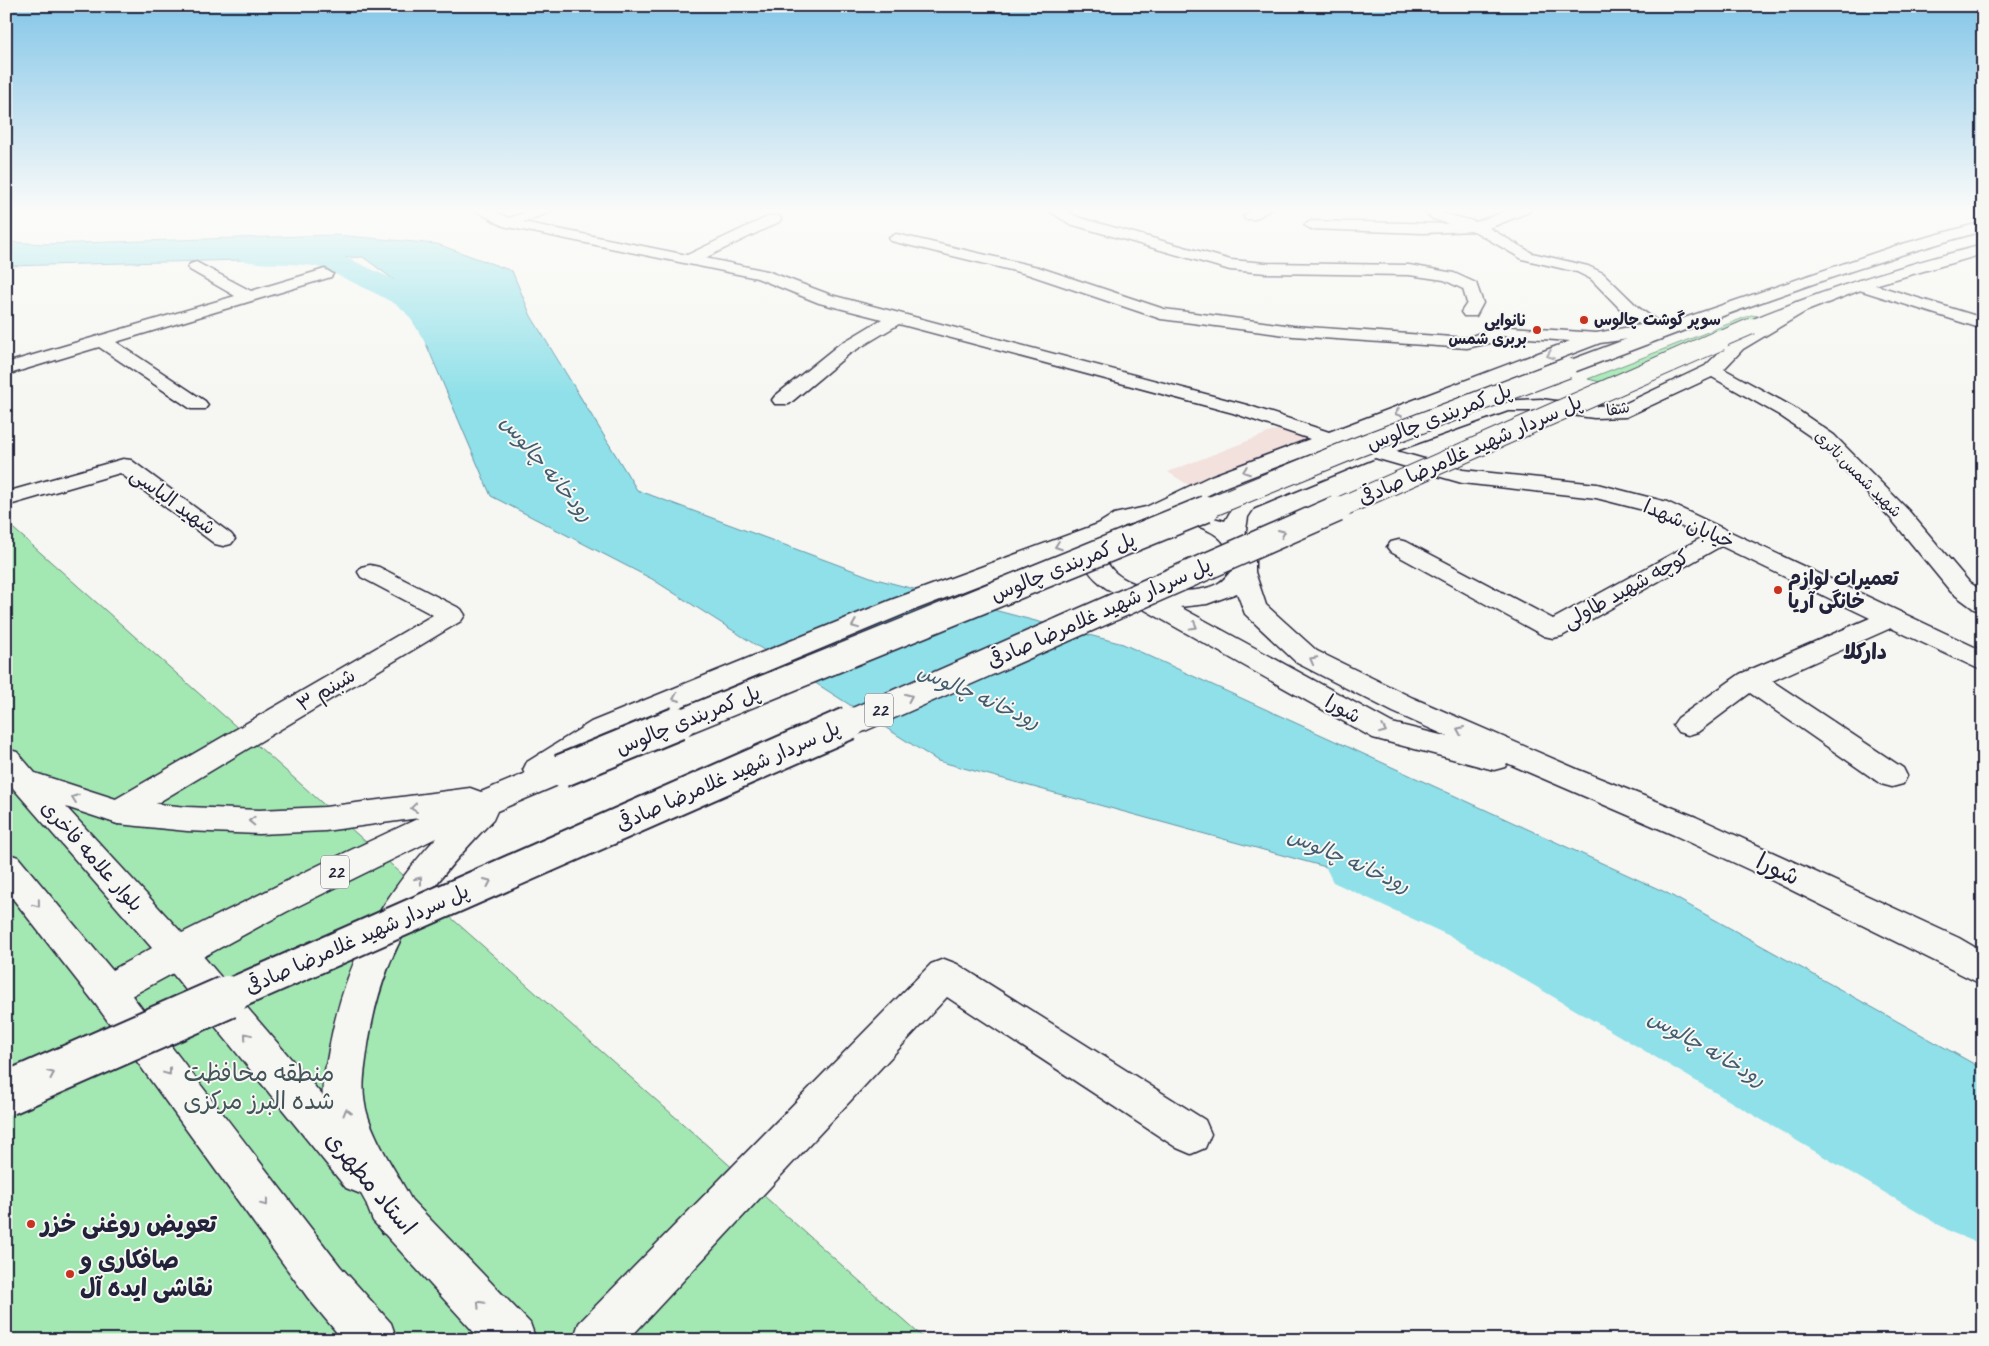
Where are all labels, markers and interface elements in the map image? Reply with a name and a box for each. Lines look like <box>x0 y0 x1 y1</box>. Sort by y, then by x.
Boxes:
place label: سوپر گوشت چالوس <box>1594 310 1721 331</box>
place label: نانوایی بربری شمس <box>1448 311 1527 349</box>
marker: سوپر گوشت چالوس <box>1578 314 1590 326</box>
marker: نانوایی بربری شمس <box>1531 324 1543 336</box>
one-way arrow <box>1546 349 1555 359</box>
street label: پل کمربندی چالوس <box>1363 378 1516 457</box>
street label: پل سردار شهید غلامرضا صادقی <box>1354 388 1586 511</box>
street label: شفا <box>1605 397 1631 421</box>
one-way arrow <box>1394 407 1403 417</box>
water label: رودخانه چالوس <box>494 409 599 527</box>
street label: شهید شمس ناتری <box>1810 426 1906 522</box>
street label: شهید الیاسی <box>125 462 221 540</box>
one-way arrow <box>1243 465 1251 475</box>
street label: خیابان شهدا <box>1640 494 1738 554</box>
street label: پل کمربندی چالوس <box>987 527 1139 608</box>
one-way arrow <box>1277 528 1286 539</box>
one-way arrow <box>1054 540 1063 550</box>
street label: کوچه شهید طاولی <box>1558 544 1694 634</box>
street label: پل سردار شهید غلامرضا صادقی <box>983 551 1215 674</box>
place label: تعمیرات لوازم خانگی آریا <box>1788 566 1900 614</box>
marker: تعمیرات لوازم خانگی آریا <box>1772 584 1784 596</box>
one-way arrow <box>851 618 860 629</box>
one-way arrow <box>1189 620 1198 630</box>
district label: دارکلا <box>1843 638 1887 666</box>
one-way arrow <box>1310 656 1319 666</box>
water label: رودخانه چالوس <box>913 657 1044 736</box>
street label: شبنم ۳ <box>292 663 361 719</box>
street label: پل کمربندی چالوس <box>612 680 764 761</box>
street label: شورا <box>1321 689 1365 729</box>
one-way arrow <box>672 691 681 702</box>
one-way arrow <box>904 692 913 703</box>
road number: 22 <box>865 694 893 726</box>
street label: پل سردار شهید غلامرضا صادقی <box>612 714 844 837</box>
one-way arrow <box>1378 723 1387 734</box>
one-way arrow <box>1456 725 1465 736</box>
one-way arrow <box>71 794 80 804</box>
street label: بلوار علامه فاخری <box>36 795 148 917</box>
one-way arrow <box>410 802 418 812</box>
one-way arrow <box>248 816 256 827</box>
water label: رودخانه چالوس <box>1283 821 1414 900</box>
street label: شورا <box>1751 846 1805 892</box>
road number: 22 <box>321 856 349 889</box>
street label: پل سردار شهید غلامرضا صادقی <box>241 877 473 1000</box>
one-way arrow <box>414 877 422 886</box>
one-way arrow <box>483 877 492 888</box>
one-way arrow <box>31 898 40 907</box>
water label: رودخانه چالوس <box>1643 1004 1770 1093</box>
one-way arrow <box>244 1033 253 1042</box>
park label: منطقه محافظت شده البرز مرکزی <box>183 1058 335 1116</box>
one-way arrow <box>162 1066 171 1076</box>
one-way arrow <box>46 1069 55 1080</box>
one-way arrow <box>342 1107 353 1116</box>
street label: استاد مطهری <box>319 1125 423 1241</box>
one-way arrow <box>259 1197 268 1207</box>
place label: تعویض روغنی خزر <box>39 1209 218 1240</box>
marker: تعویض روغنی خزر <box>25 1218 37 1230</box>
place label: صافکاری و نقاشی ایده آل <box>78 1245 213 1303</box>
marker: صافکاری و نقاشی ایده آل <box>64 1268 76 1280</box>
one-way arrow <box>477 1301 486 1310</box>

